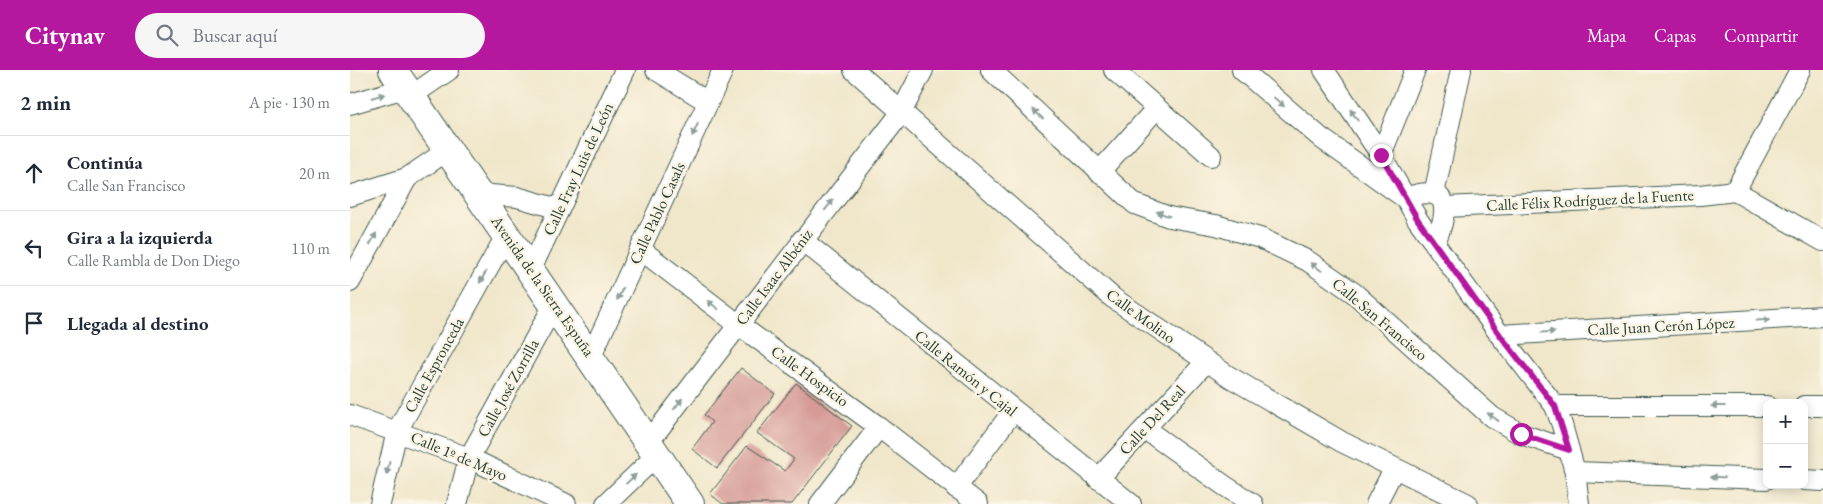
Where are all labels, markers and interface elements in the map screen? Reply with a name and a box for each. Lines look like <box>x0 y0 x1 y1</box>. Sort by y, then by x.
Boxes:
search box <box>135 13 485 58</box>
text: Citynav <box>25 20 105 51</box>
icon: search <box>153 21 181 49</box>
text: Buscar aquí <box>193 23 277 48</box>
text: Mapa <box>1587 24 1626 47</box>
text: Capas <box>1654 24 1696 47</box>
text: Compartir <box>1724 24 1798 47</box>
text: 2 min <box>20 89 71 116</box>
text: A pie · 130 m <box>249 92 330 113</box>
one-way arrow <box>370 92 385 100</box>
one-way arrow <box>1273 96 1285 107</box>
street label: Calle Fray Luis de León <box>538 99 618 239</box>
one-way arrow <box>1033 108 1045 120</box>
one-way arrow <box>1349 108 1359 121</box>
one-way arrow <box>691 123 699 137</box>
route end <box>1370 144 1393 167</box>
text: Continúa <box>67 150 143 175</box>
street label: Calle Pablo Casals <box>624 158 690 268</box>
icon: ahead <box>20 159 48 187</box>
text: 20 m <box>299 163 330 184</box>
text: Calle San Francisco <box>67 175 185 196</box>
street label: Calle Félix Rodríguez de la Fuente <box>1486 184 1694 216</box>
one-way arrow <box>824 199 835 212</box>
one-way arrow <box>1156 210 1171 218</box>
street label: Avenida de la Sierra Espuña <box>486 211 600 361</box>
street label: Calle Isaac Albéniz <box>731 224 817 330</box>
text: Gira a la izquierda <box>67 225 213 250</box>
one-way arrow <box>369 233 378 246</box>
icon: left <box>20 234 48 262</box>
text: 110 m <box>291 238 330 259</box>
text: Calle Rambla de Don Diego <box>67 250 240 271</box>
one-way arrow <box>1309 262 1323 272</box>
one-way arrow <box>479 269 487 284</box>
street label: Calle San Francisco <box>1328 273 1432 365</box>
street label: Calle Molino <box>1102 284 1180 348</box>
one-way arrow <box>615 287 623 301</box>
one-way arrow <box>707 299 720 310</box>
icon: arrive <box>20 309 48 337</box>
text: Llegada al destino <box>67 311 209 336</box>
street label: Calle Juan Cerón López <box>1587 312 1735 340</box>
street label: Calle Espronceda <box>399 313 469 416</box>
one-way arrow <box>1755 315 1771 323</box>
street label: Calle Ramón y Cajal <box>910 325 1022 421</box>
one-way arrow <box>1541 328 1557 336</box>
street label: Calle José Zorrilla <box>472 335 544 441</box>
street label: Calle Hospicio <box>767 341 853 411</box>
street label: Calle Del Real <box>1114 381 1190 459</box>
one-way arrow <box>673 397 683 411</box>
map controls <box>1763 399 1808 489</box>
button: + <box>1763 399 1808 444</box>
one-way arrow <box>1710 402 1726 410</box>
one-way arrow <box>1486 412 1500 422</box>
route start <box>1510 423 1533 446</box>
street label: Calle 1º de Mayo <box>407 426 511 486</box>
button: − <box>1763 444 1808 489</box>
one-way arrow <box>384 461 392 476</box>
one-way arrow <box>625 473 637 485</box>
one-way arrow <box>1710 473 1726 481</box>

